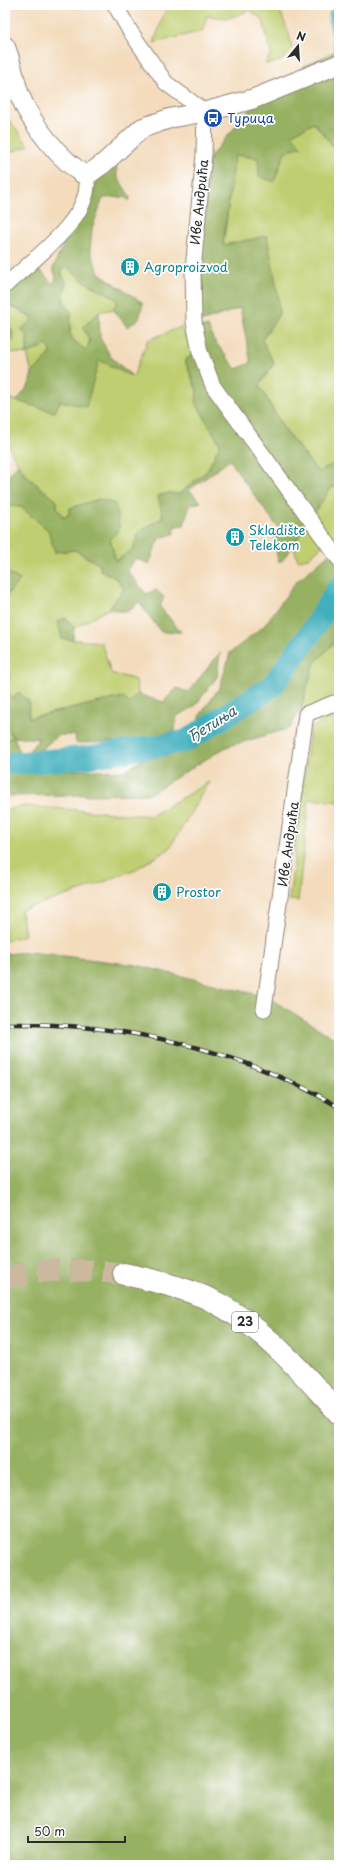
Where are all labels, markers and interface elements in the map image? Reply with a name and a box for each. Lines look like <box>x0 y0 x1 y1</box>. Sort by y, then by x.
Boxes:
north arrow <box>278 26 318 66</box>
text: N <box>294 27 308 46</box>
bus stop icon: Турица <box>202 107 224 129</box>
place label: Турица <box>227 108 275 127</box>
street label: Иве Андрића <box>185 157 213 246</box>
building icon: Agroproizvod <box>119 256 141 278</box>
place label: Agroproizvod <box>144 257 228 276</box>
place label: Skladište Telekom <box>249 520 305 554</box>
building icon: Skladište Telekom <box>224 526 246 548</box>
water label: Ђетиња <box>183 700 241 747</box>
street label: Иве Андрића <box>272 799 303 888</box>
building icon: Prostor <box>151 881 173 903</box>
place label: Prostor <box>176 882 222 901</box>
road number: 23 <box>232 1312 258 1332</box>
scale bar <box>28 1818 125 1844</box>
text: 50 m <box>34 1822 65 1840</box>

